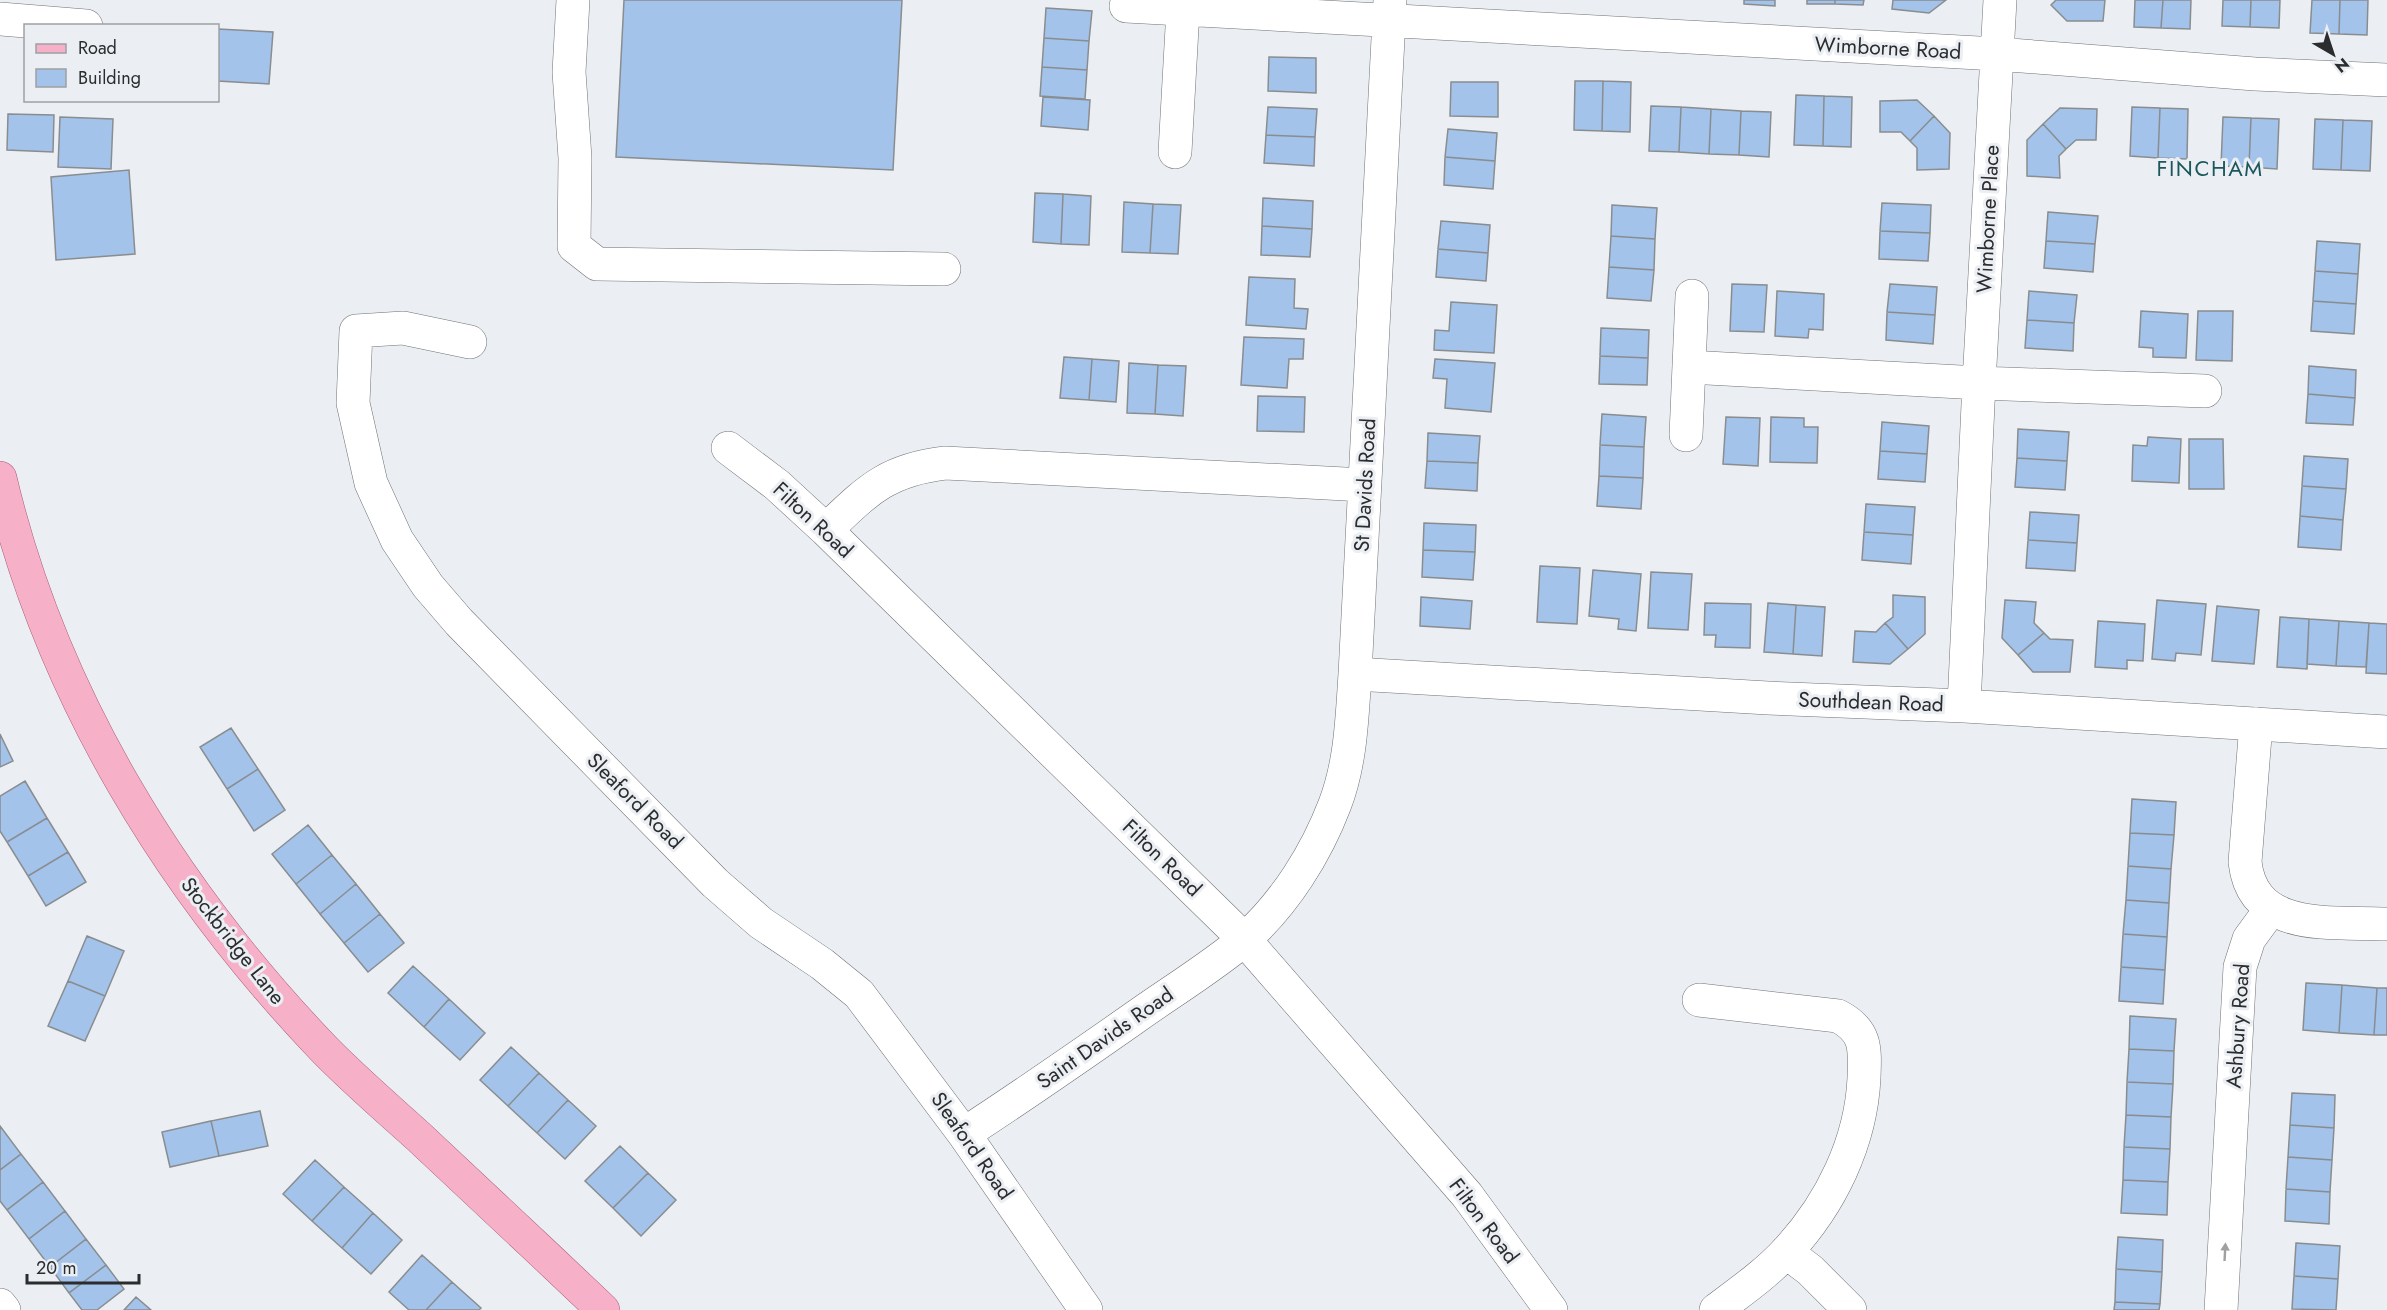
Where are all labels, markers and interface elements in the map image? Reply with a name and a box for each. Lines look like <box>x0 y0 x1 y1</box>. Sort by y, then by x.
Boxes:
legend <box>24 24 219 102</box>
north arrow <box>2303 24 2363 84</box>
street label: Wimborne Road <box>1814 29 1962 67</box>
text: Road <box>78 35 117 61</box>
text: N <box>2330 52 2354 78</box>
text: Building <box>78 65 141 91</box>
street label: Wimborne Place <box>1969 144 2007 294</box>
district label: FINCHAM <box>2156 152 2264 184</box>
street label: St Davids Road <box>1347 417 1383 553</box>
street label: Filton Road <box>766 475 860 565</box>
street label: Southdean Road <box>1798 684 1944 720</box>
street label: Sleaford Road <box>580 746 690 856</box>
street label: Filton Road <box>1116 813 1208 903</box>
street label: Stockbridge Lane <box>174 871 292 1011</box>
street label: Ashbury Road <box>2219 963 2257 1089</box>
street label: Saint Davids Road <box>1031 980 1179 1096</box>
street label: Sleaford Road <box>924 1086 1020 1206</box>
street label: Filton Road <box>1442 1172 1526 1270</box>
one-way arrow <box>2220 1242 2229 1261</box>
scale bar <box>27 1247 140 1285</box>
text: 20 m <box>36 1255 76 1281</box>

